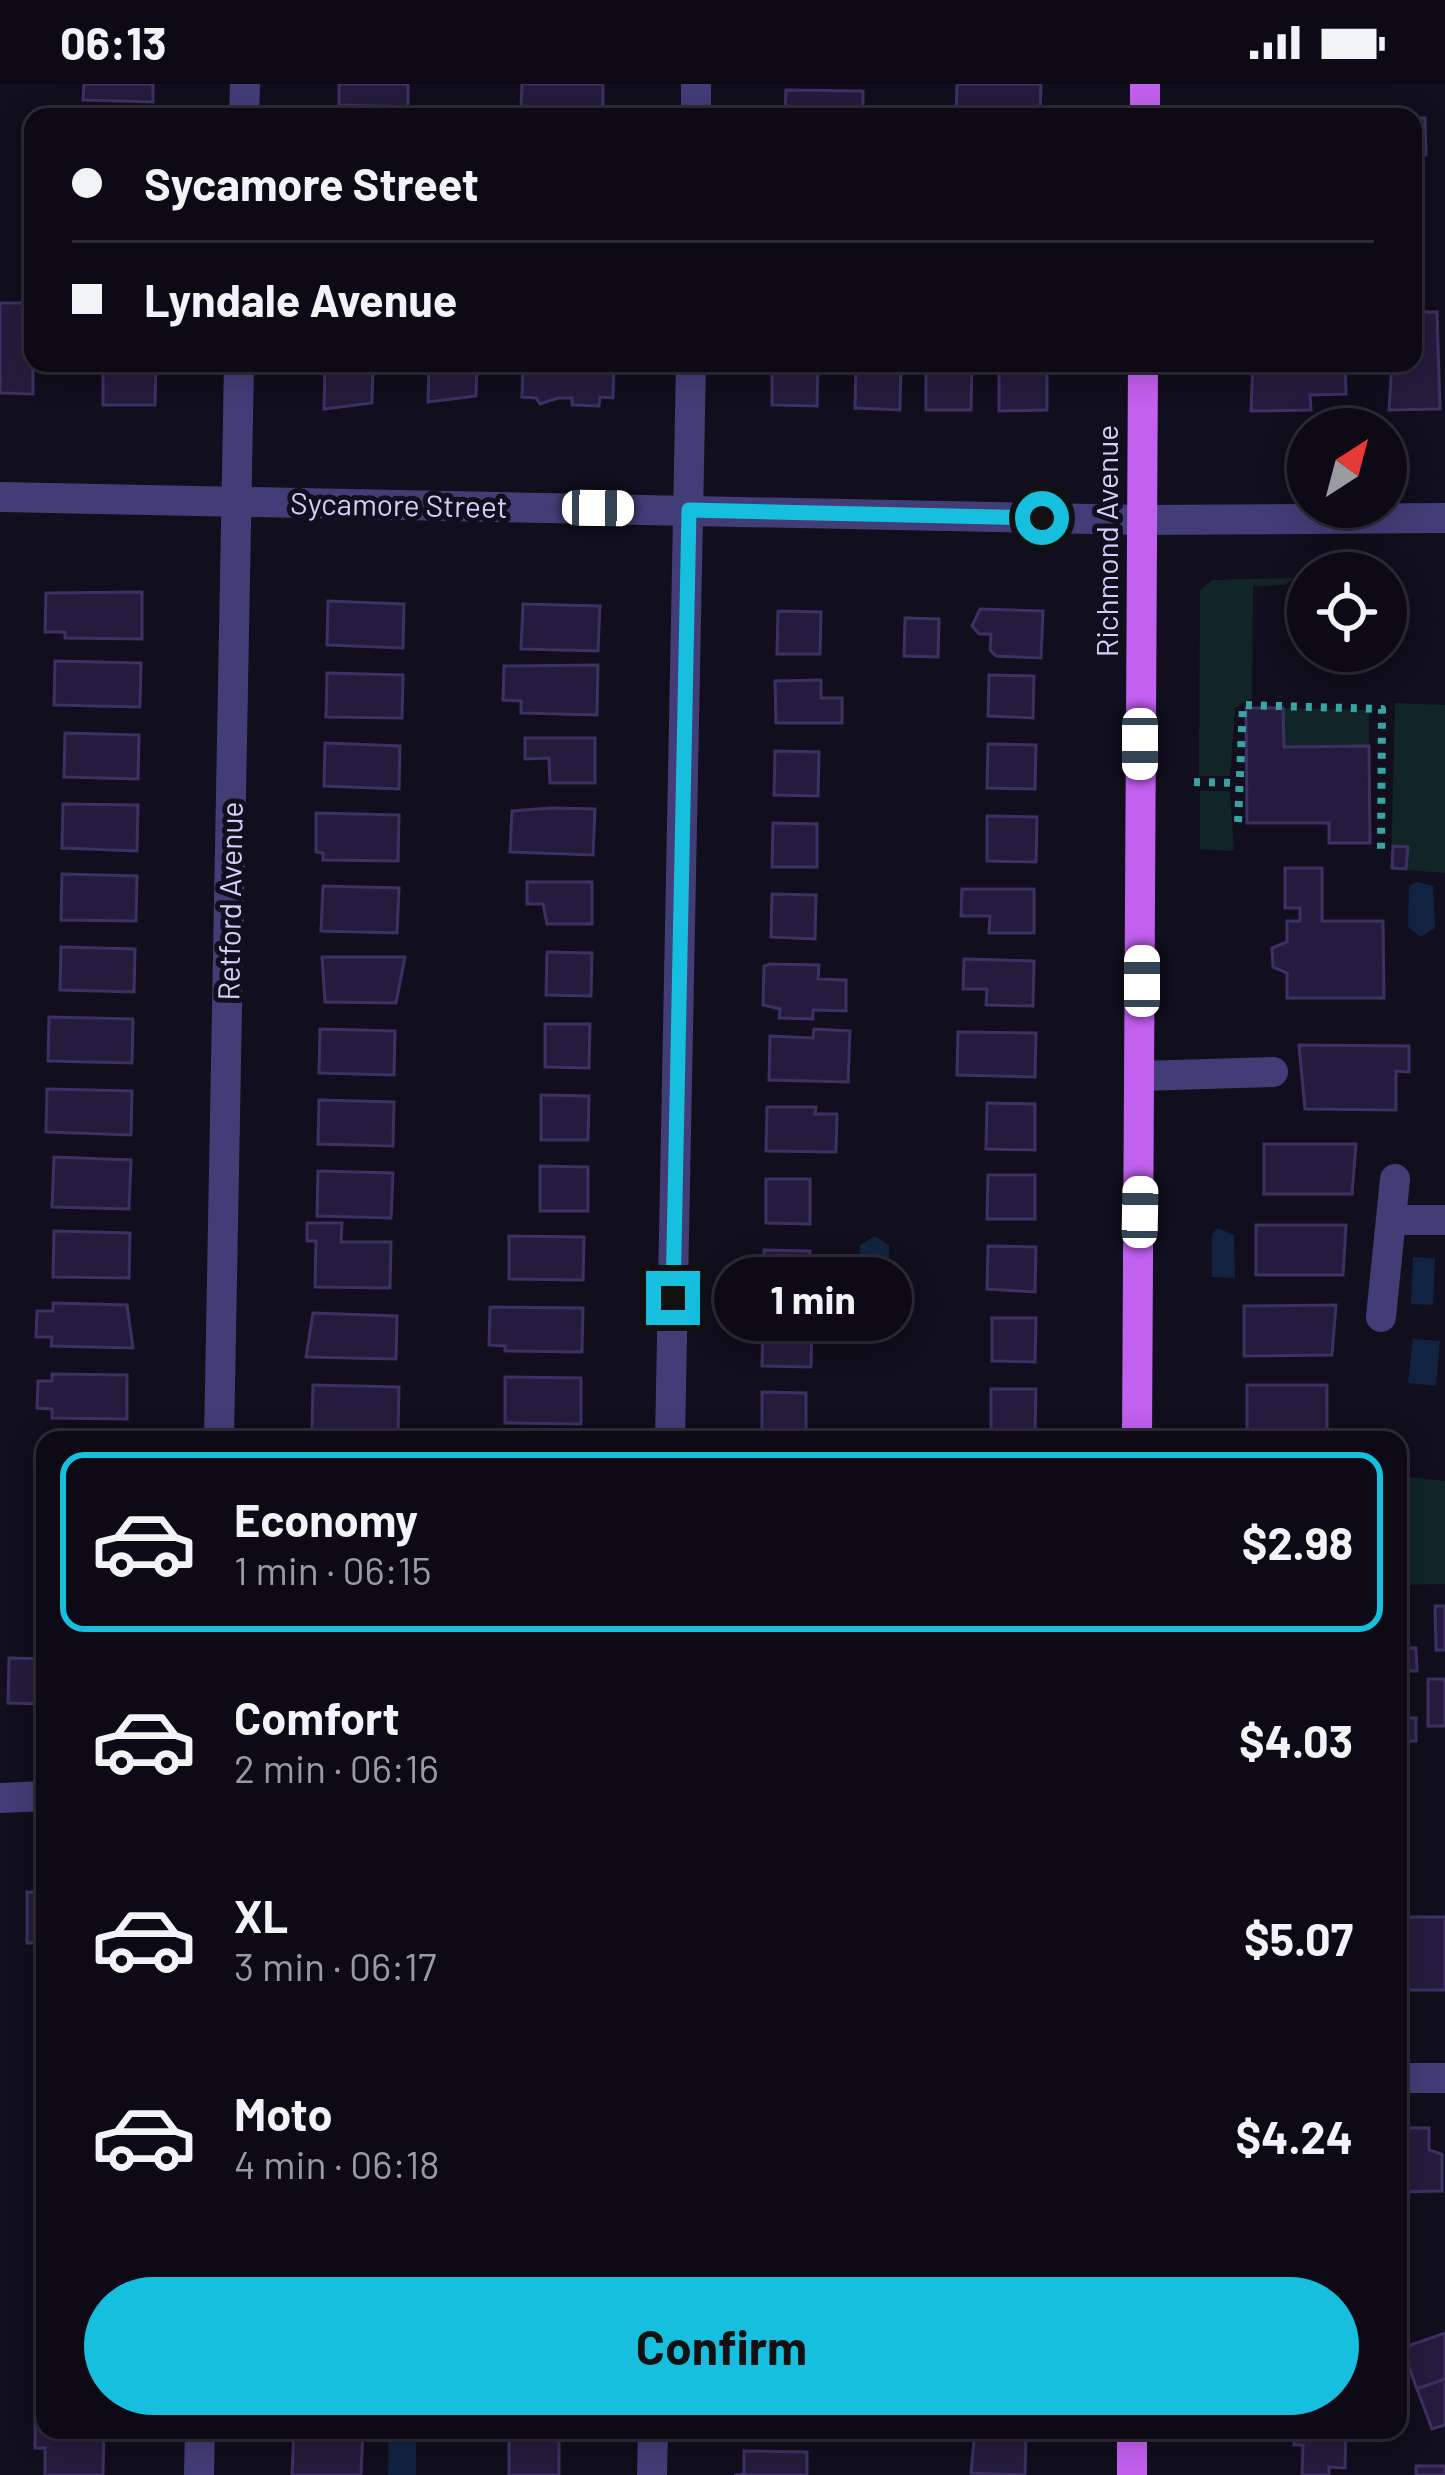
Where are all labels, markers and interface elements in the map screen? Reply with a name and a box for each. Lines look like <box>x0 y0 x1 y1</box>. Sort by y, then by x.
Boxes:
text: 06:13 <box>60 15 166 69</box>
text: Sycamore Street <box>144 156 479 210</box>
text: Lyndale Avenue <box>144 272 457 326</box>
north arrow <box>1287 408 1407 528</box>
map controls <box>1287 408 1407 672</box>
street label: Richmond Avenue <box>1088 425 1124 657</box>
street label: Sycamore Street <box>290 484 508 524</box>
car <box>562 489 634 527</box>
route start <box>1015 491 1069 545</box>
button: locate <box>1287 552 1407 672</box>
car <box>1122 708 1158 780</box>
street label: Retford Avenue <box>209 801 249 1001</box>
car <box>1124 945 1160 1017</box>
car <box>1121 1176 1159 1248</box>
callout: 1 min <box>715 1256 913 1340</box>
route end <box>646 1271 700 1325</box>
text: 1 min <box>770 1275 856 1322</box>
icon: car <box>90 1488 198 1596</box>
text: Economy <box>234 1492 418 1546</box>
text: $2.98 <box>1242 1515 1353 1569</box>
text: 1 min · 06:15 <box>234 1546 432 1593</box>
icon: car <box>90 1686 198 1794</box>
text: Comfort <box>234 1690 400 1744</box>
text: $4.03 <box>1239 1713 1353 1767</box>
text: 2 min · 06:16 <box>234 1744 439 1791</box>
icon: car <box>90 1884 198 1992</box>
text: XL <box>234 1888 288 1942</box>
text: $5.07 <box>1244 1911 1353 1965</box>
text: 3 min · 06:17 <box>234 1942 436 1989</box>
icon: car <box>90 2082 198 2190</box>
text: Moto <box>234 2086 332 2140</box>
text: $4.24 <box>1235 2109 1353 2163</box>
text: 4 min · 06:18 <box>234 2140 440 2187</box>
button: Confirm <box>84 2277 1359 2415</box>

